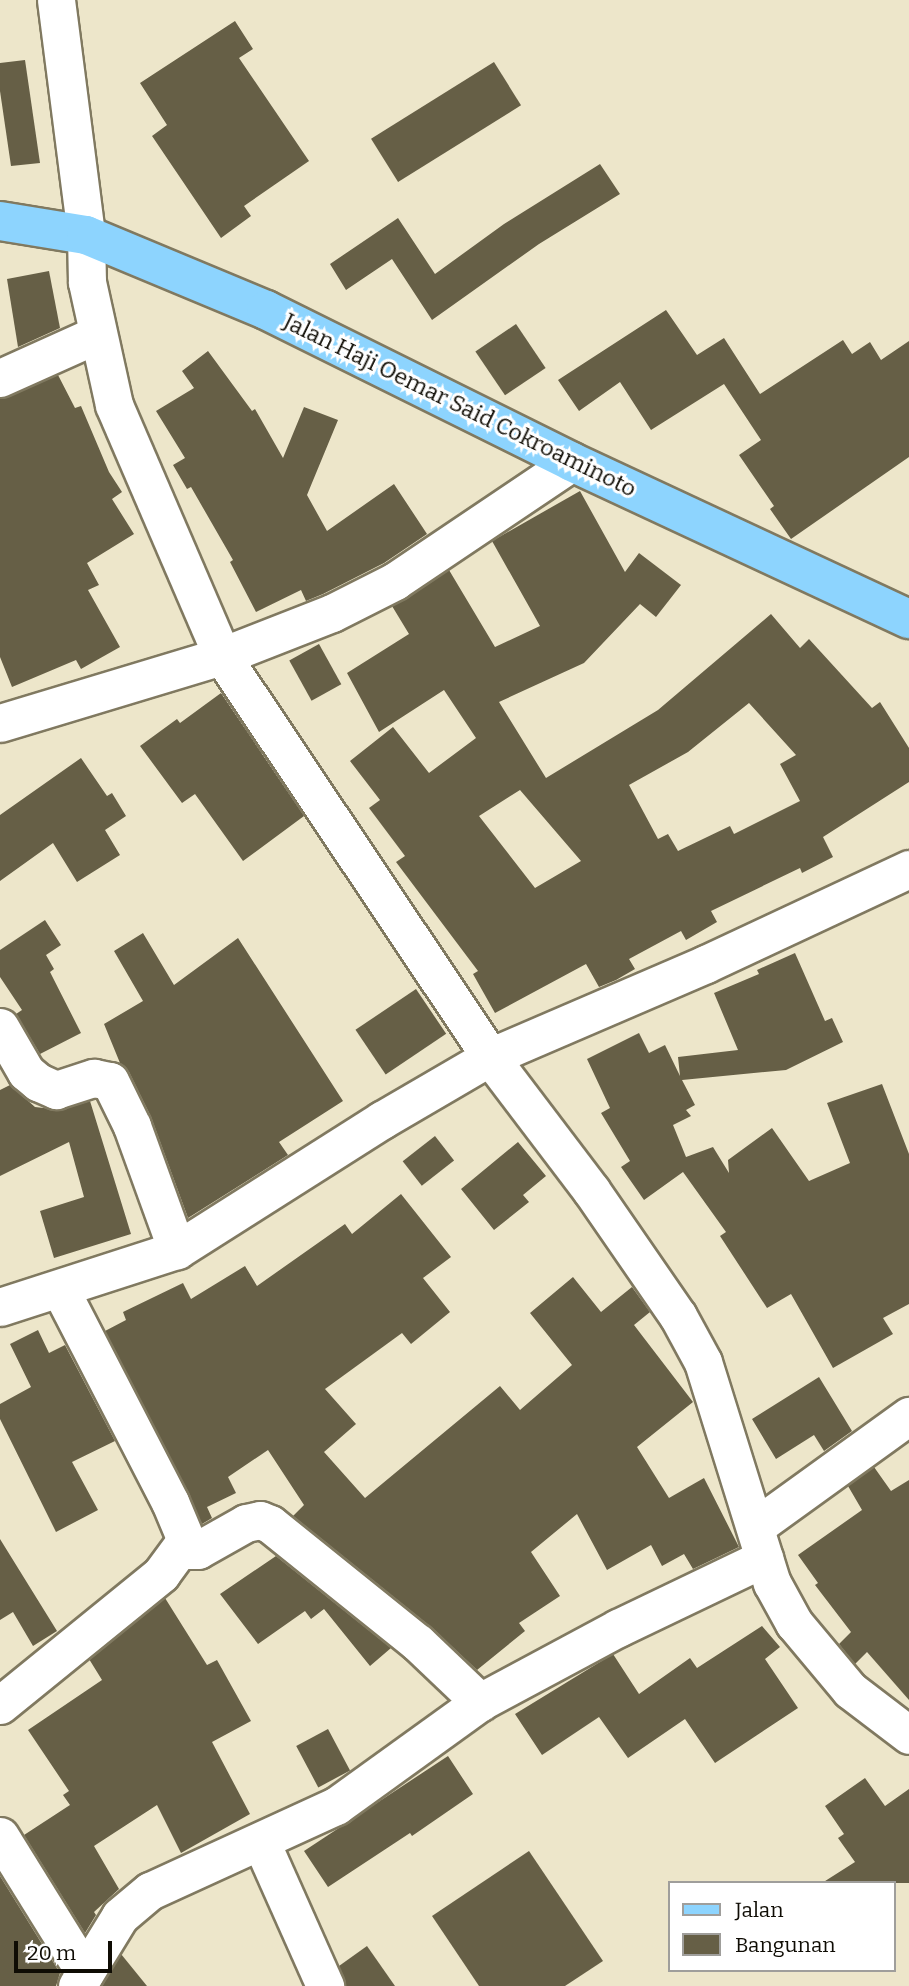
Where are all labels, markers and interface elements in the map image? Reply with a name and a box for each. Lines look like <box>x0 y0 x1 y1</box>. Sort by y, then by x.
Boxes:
street label: Jalan Haji Oemar Said Cokroaminoto <box>279 307 641 503</box>
legend <box>668 1881 895 1972</box>
text: Jalan <box>735 1897 784 1923</box>
scale bar <box>18 1926 116 1970</box>
text: Bangunan <box>735 1932 836 1958</box>
text: 20 m <box>27 1940 76 1966</box>

